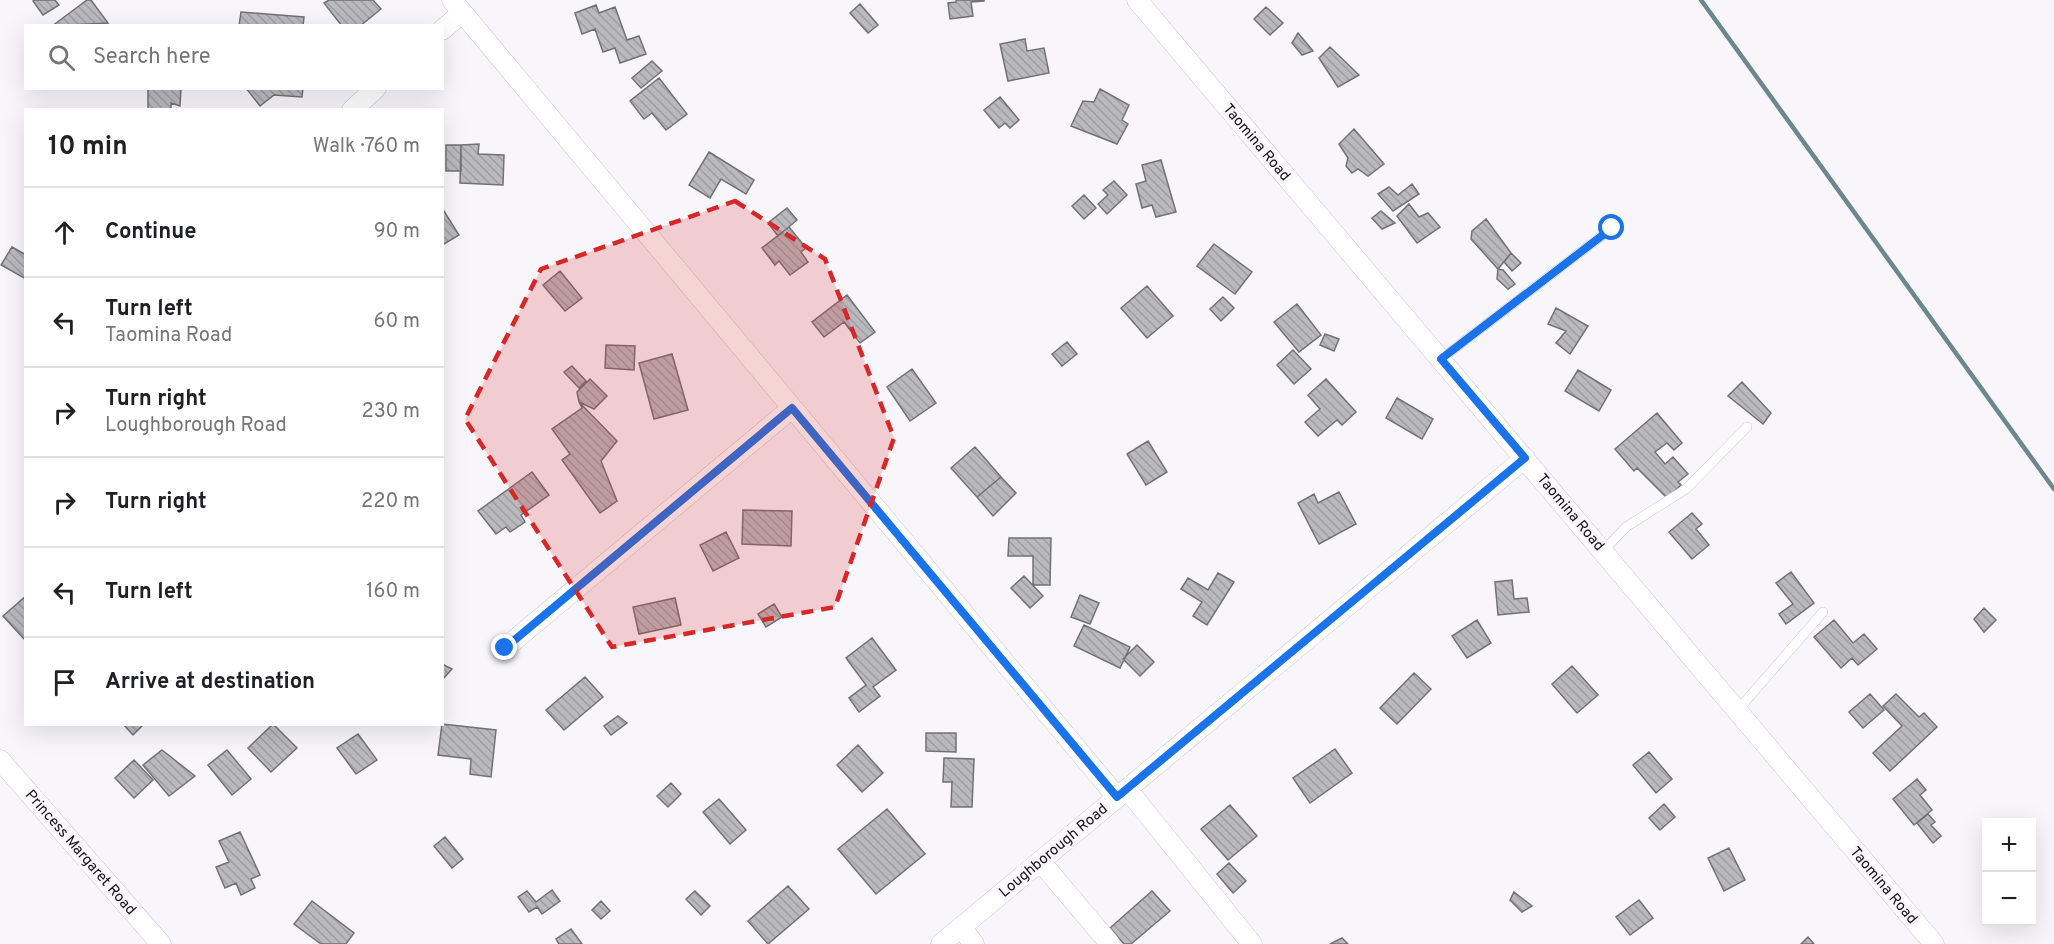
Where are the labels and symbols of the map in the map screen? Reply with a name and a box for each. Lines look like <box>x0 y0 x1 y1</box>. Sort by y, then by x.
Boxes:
street label: Taomina Road <box>1218 100 1294 186</box>
route start <box>1598 214 1624 240</box>
street label: Taomina Road <box>1532 470 1608 556</box>
route end <box>491 634 517 660</box>
street label: Princess Margaret Road <box>20 786 139 920</box>
street label: Loughborough Road <box>996 800 1112 902</box>
street label: Taomina Road <box>1845 843 1921 929</box>

